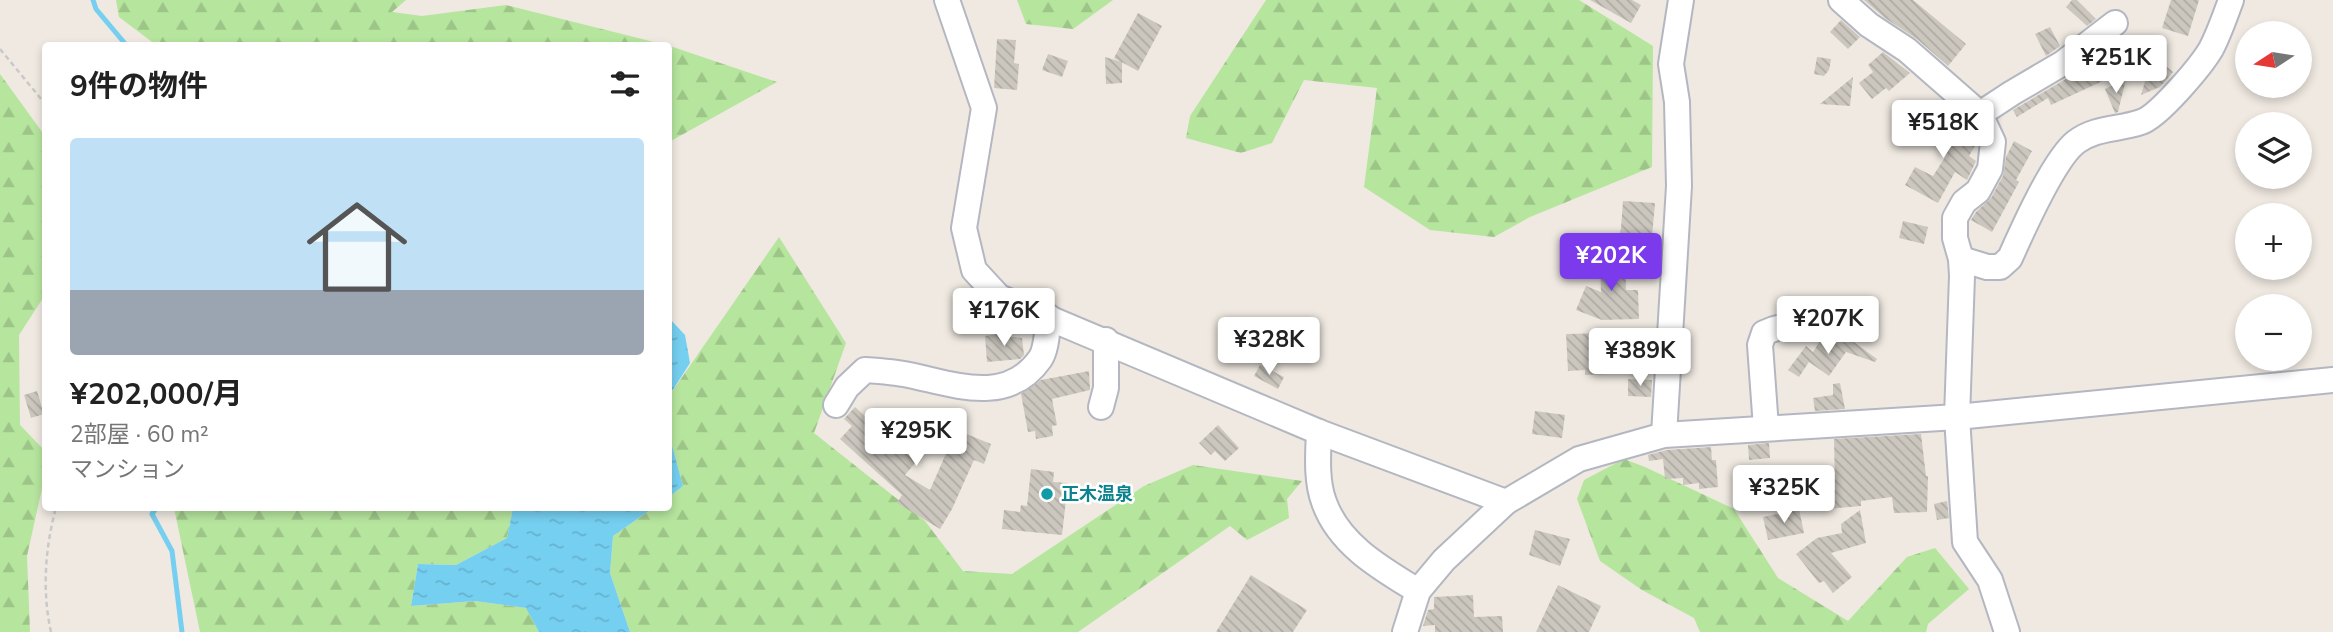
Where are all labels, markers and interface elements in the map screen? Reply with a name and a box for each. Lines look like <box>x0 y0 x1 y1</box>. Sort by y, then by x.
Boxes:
north arrow <box>2235 21 2312 98</box>
map controls <box>2235 21 2312 371</box>
pin: ¥251K <box>2067 36 2165 95</box>
text: ¥251K <box>2081 42 2151 73</box>
icon: filters <box>606 65 644 103</box>
text: 9件の物件 <box>70 66 208 107</box>
pin: ¥518K <box>1894 100 1992 160</box>
text: ¥518K <box>1908 107 1978 138</box>
button: layers <box>2235 112 2312 189</box>
icon: home <box>294 184 420 310</box>
button: + <box>2235 203 2312 280</box>
pin: ¥202K <box>1562 233 1660 293</box>
text: ¥202K <box>1576 240 1646 271</box>
pin: ¥176K <box>955 288 1053 348</box>
button: − <box>2235 294 2312 371</box>
text: ¥176K <box>969 295 1039 326</box>
pin: ¥207K <box>1779 296 1877 356</box>
text: ¥207K <box>1793 303 1863 334</box>
pin: ¥328K <box>1220 318 1318 377</box>
text: ¥328K <box>1234 324 1304 355</box>
pin: ¥389K <box>1591 328 1689 388</box>
text: ¥389K <box>1605 335 1675 366</box>
text: ¥202,000/月 <box>70 374 243 415</box>
pin: ¥295K <box>867 408 965 468</box>
text: ¥295K <box>881 415 951 446</box>
text: 2部屋 · 60 m² <box>70 419 209 450</box>
text: マンション <box>70 454 185 485</box>
pin: ¥325K <box>1735 466 1833 525</box>
text: ¥325K <box>1749 472 1819 503</box>
place label: 正木温泉 <box>1061 482 1133 506</box>
marker: 正木温泉 <box>1039 486 1055 502</box>

